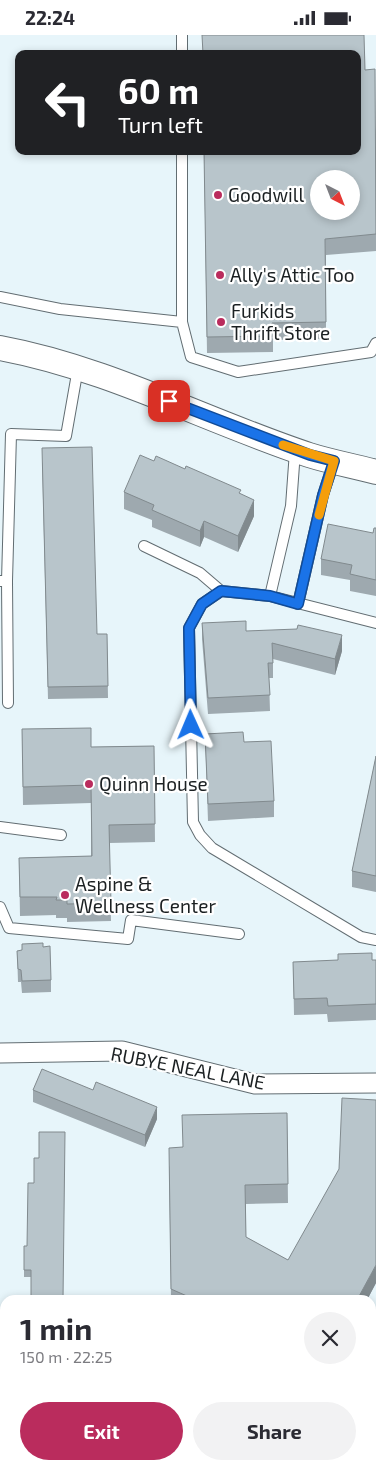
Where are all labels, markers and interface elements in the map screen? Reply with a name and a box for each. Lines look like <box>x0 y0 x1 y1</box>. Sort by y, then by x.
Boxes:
text: 22:24 <box>25 6 75 29</box>
text: 60 m <box>118 69 199 111</box>
icon: left <box>35 70 100 135</box>
text: Turn left <box>118 111 203 137</box>
north arrow <box>310 170 360 220</box>
map controls <box>310 170 360 220</box>
place label: Goodwill <box>228 183 304 206</box>
marker: Goodwill <box>212 189 224 201</box>
place label: Ally's Attic Too <box>230 263 355 286</box>
marker: Ally's Attic Too <box>214 269 226 281</box>
place label: Furkids Thrift Store <box>231 299 330 344</box>
marker: Furkids Thrift Store <box>215 316 227 328</box>
pin <box>148 380 190 422</box>
icon: arrive <box>155 387 183 415</box>
position arrow <box>164 698 216 750</box>
place label: Quinn House <box>99 772 208 795</box>
marker: Quinn House <box>83 778 95 790</box>
place label: Aspine & Wellness Center <box>75 872 216 917</box>
marker: Aspine & Wellness Center <box>59 889 71 901</box>
street label: RUBYE NEAL LANE <box>109 1041 267 1094</box>
text: 1 min <box>20 1310 92 1346</box>
button: close <box>304 1312 356 1364</box>
text: 150 m · 22:25 <box>20 1347 112 1366</box>
button: Exit <box>20 1402 183 1460</box>
button: Share <box>193 1402 356 1460</box>

